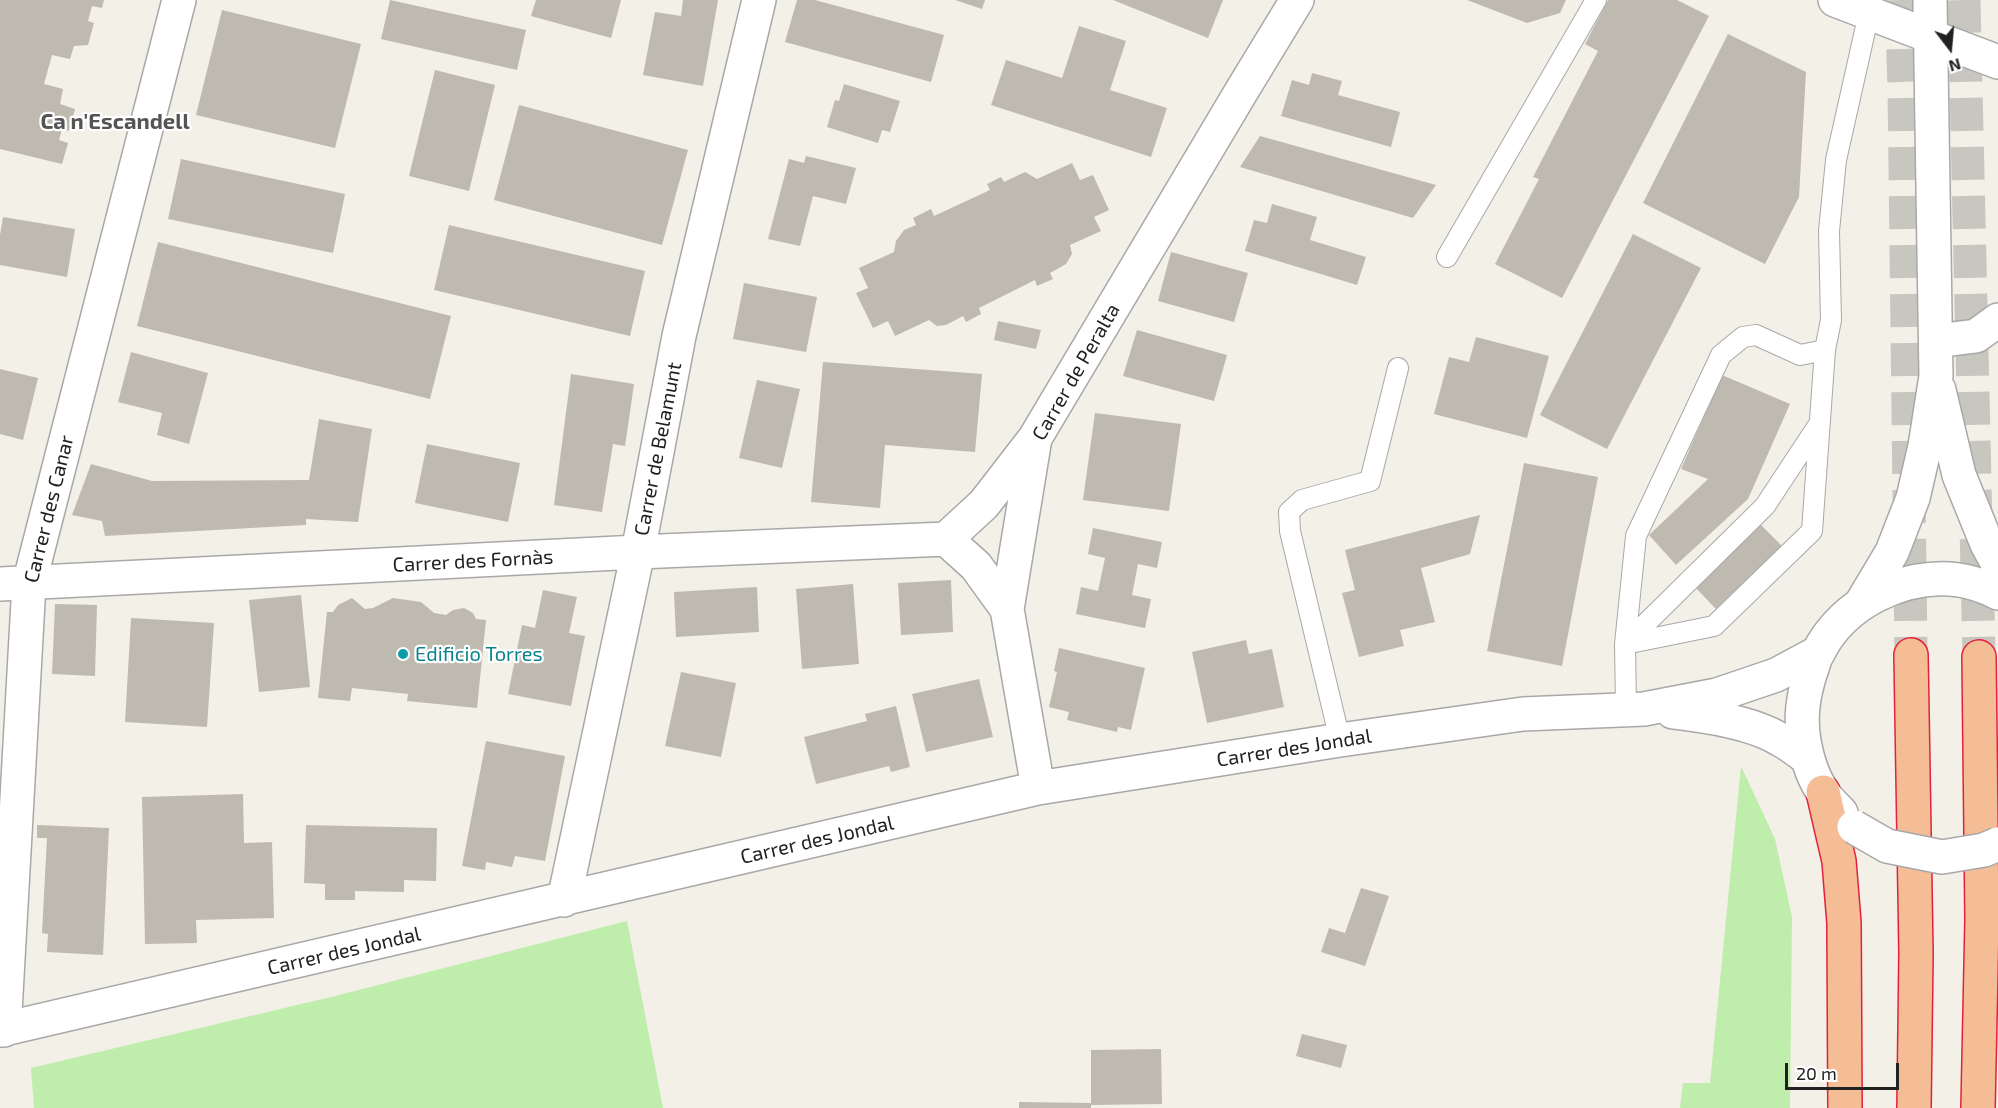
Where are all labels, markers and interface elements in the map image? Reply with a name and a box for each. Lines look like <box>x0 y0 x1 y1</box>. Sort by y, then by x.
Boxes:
north arrow <box>1920 18 1980 78</box>
text: N <box>1947 55 1963 77</box>
district label: Ca n'Escandell <box>40 109 190 135</box>
street label: Carrer de Peralta <box>1027 299 1125 445</box>
street label: Carrer de Belamunt <box>629 360 687 538</box>
street label: Carrer des Canar <box>19 433 79 585</box>
street label: Carrer des Fornàs <box>392 545 554 577</box>
place label: Edificio Torres <box>415 642 543 666</box>
marker: Edificio Torres <box>396 647 410 661</box>
street label: Carrer des Jondal <box>1215 724 1373 772</box>
street label: Carrer des Jondal <box>738 811 896 869</box>
street label: Carrer des Jondal <box>265 922 423 980</box>
scale bar <box>1788 1051 1902 1089</box>
text: 20 m <box>1796 1062 1837 1084</box>

